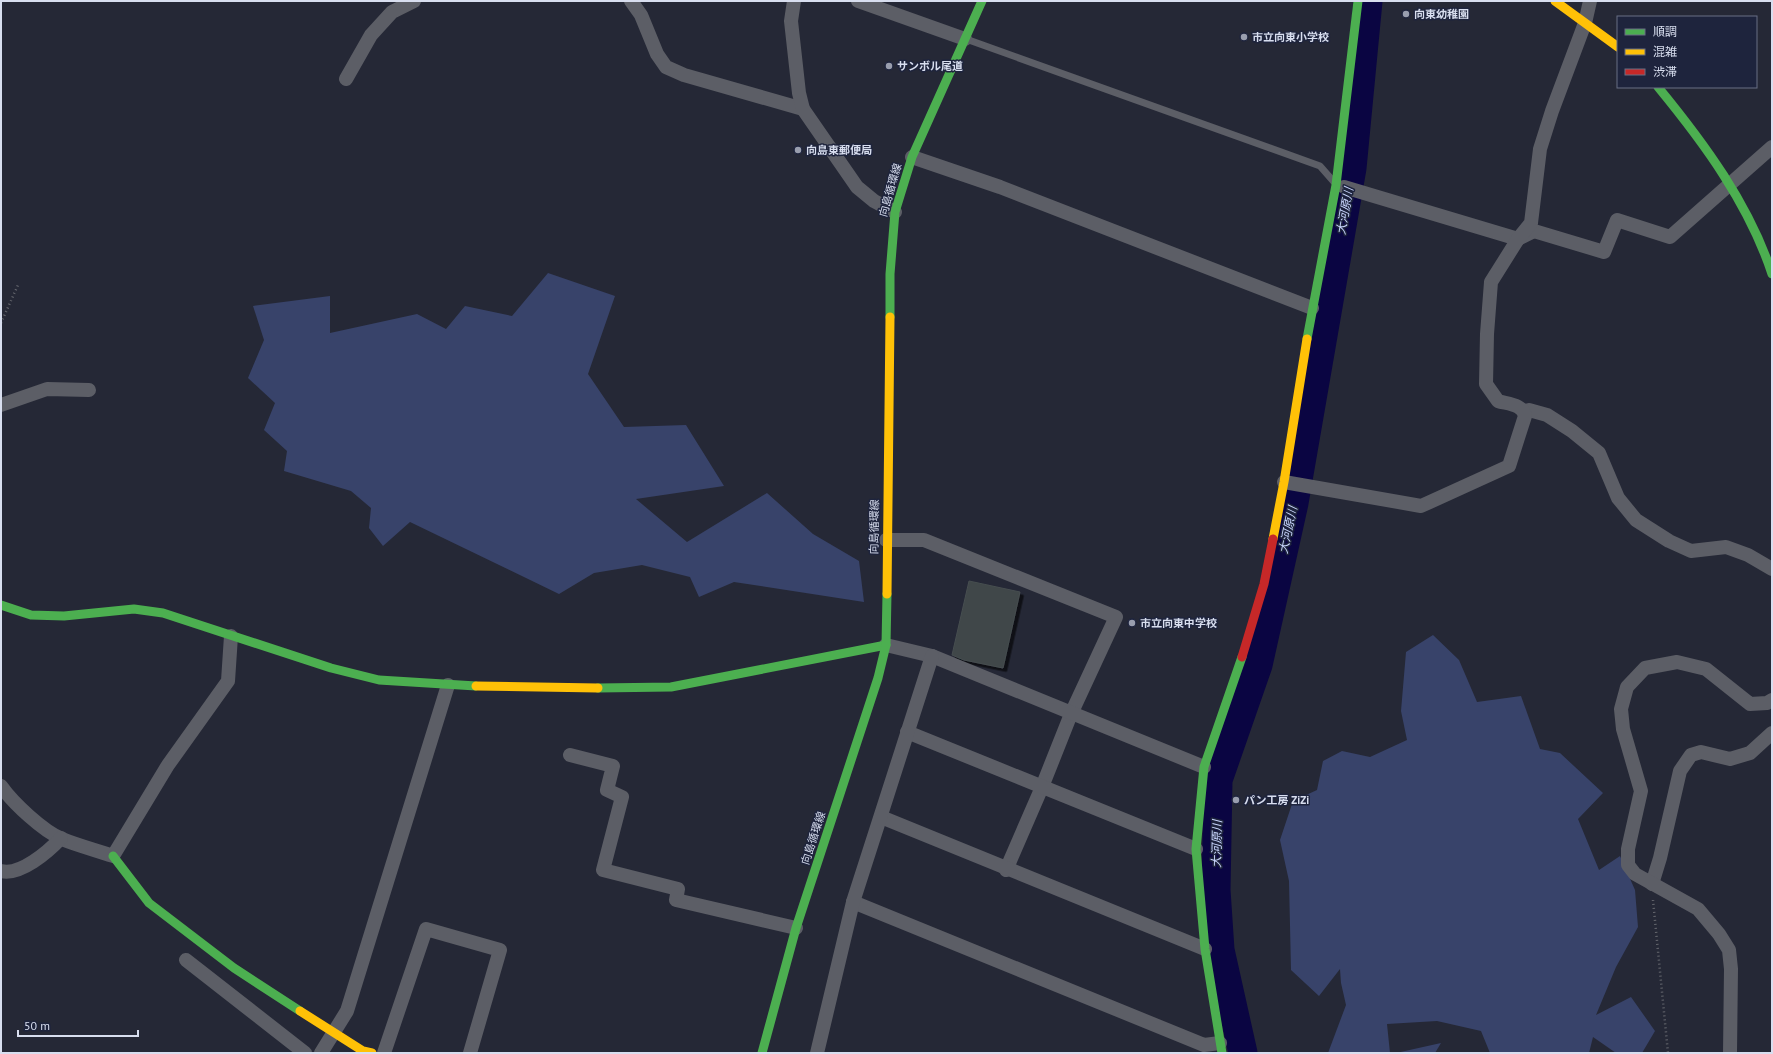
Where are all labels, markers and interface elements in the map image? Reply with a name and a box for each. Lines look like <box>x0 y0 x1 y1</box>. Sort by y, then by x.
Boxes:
place label: 向東幼稚園 <box>1414 7 1469 21</box>
marker: 向東幼稚園 <box>1401 9 1411 19</box>
legend <box>1617 16 1757 88</box>
text: 順調 <box>1653 24 1677 39</box>
place label: 市立向東小学校 <box>1252 30 1329 44</box>
marker: 市立向東小学校 <box>1239 32 1249 42</box>
text: 混雑 <box>1653 44 1677 59</box>
place label: サンボル尾道 <box>897 59 963 73</box>
marker: サンボル尾道 <box>884 61 894 71</box>
text: 渋滞 <box>1653 64 1677 79</box>
place label: 向島東郵便局 <box>806 143 872 157</box>
marker: 向島東郵便局 <box>793 145 803 155</box>
street label: 向島循環線 <box>876 162 904 218</box>
water label: 大河原川 <box>1333 184 1356 236</box>
street label: 向島循環線 <box>867 499 881 555</box>
water label: 大河原川 <box>1275 503 1300 555</box>
place label: 市立向東中学校 <box>1140 616 1217 630</box>
marker: 市立向東中学校 <box>1127 618 1137 628</box>
place label: パン工房 ZiZi <box>1244 793 1309 807</box>
marker: パン工房 ZiZi <box>1231 795 1241 805</box>
street label: 向島循環線 <box>798 810 828 866</box>
water label: 大河原川 <box>1209 818 1224 868</box>
scale bar <box>18 1012 138 1038</box>
text: 50 m <box>24 1018 50 1033</box>

